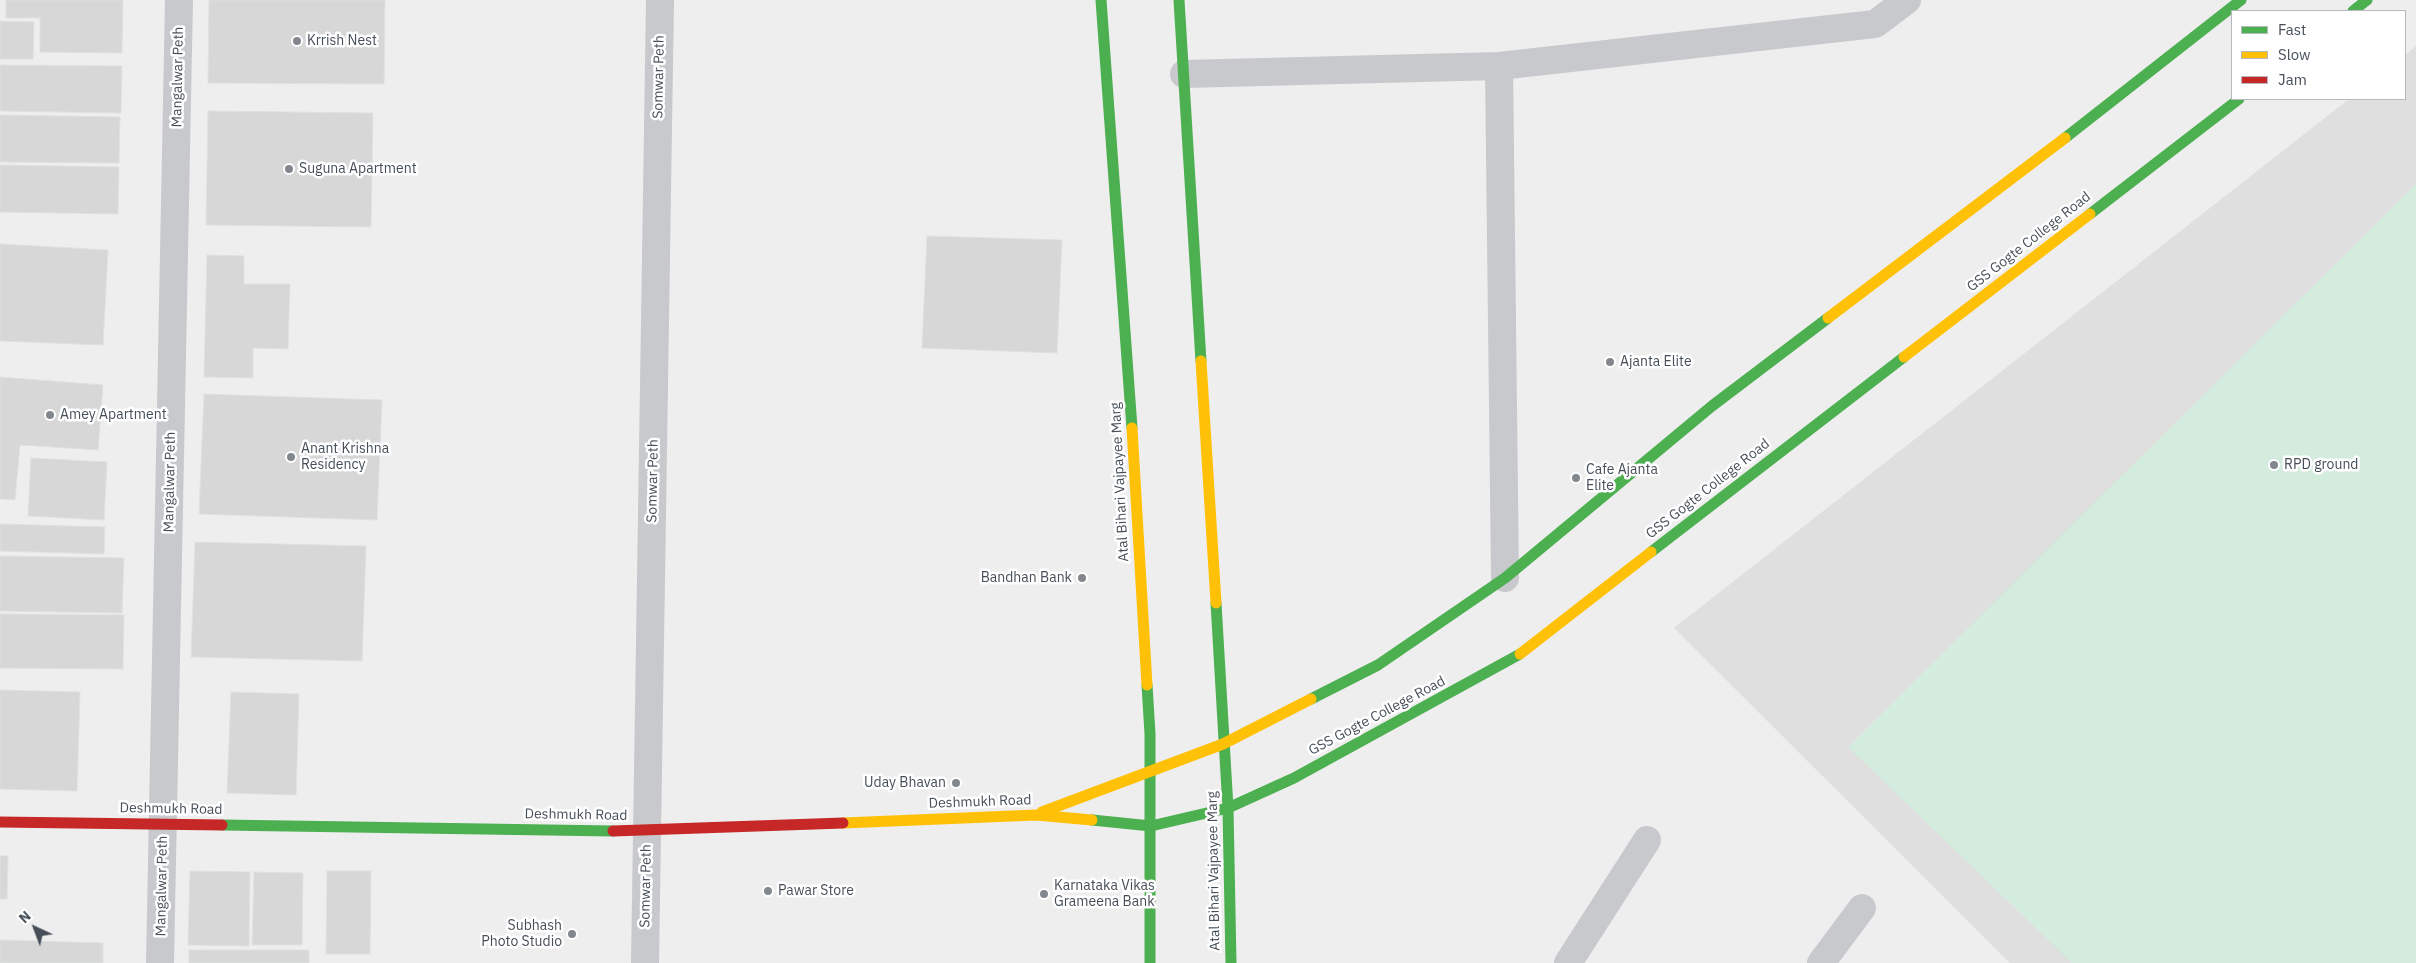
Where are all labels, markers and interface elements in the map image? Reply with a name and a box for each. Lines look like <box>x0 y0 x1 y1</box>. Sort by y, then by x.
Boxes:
legend <box>2231 10 2406 100</box>
text: Fast <box>2278 20 2306 39</box>
street label: Mangalwar Peth <box>169 27 187 127</box>
place label: Krrish Nest <box>307 33 377 49</box>
marker: Krrish Nest <box>291 35 303 47</box>
street label: Somwar Peth <box>650 35 668 119</box>
text: Slow <box>2278 45 2311 64</box>
text: Jam <box>2278 70 2307 89</box>
place label: Suguna Apartment <box>299 161 417 177</box>
marker: Suguna Apartment <box>283 163 295 175</box>
street label: GSS Gogte College Road <box>1964 189 2094 295</box>
place label: Ajanta Elite <box>1620 354 1692 370</box>
marker: Ajanta Elite <box>1604 356 1616 368</box>
street label: Atal Bihari Vajpayee Marg <box>1107 402 1133 562</box>
place label: Amey Apartment <box>60 407 167 423</box>
marker: Amey Apartment <box>44 409 56 421</box>
street label: Mangalwar Peth <box>161 432 179 532</box>
street label: GSS Gogte College Road <box>1643 436 1773 542</box>
street label: Somwar Peth <box>644 439 662 523</box>
place label: Anant Krishna Residency <box>301 441 389 474</box>
marker: Anant Krishna Residency <box>285 451 297 463</box>
place label: RPD ground <box>2284 457 2358 473</box>
marker: RPD ground <box>2268 459 2280 471</box>
place label: Cafe Ajanta Elite <box>1586 462 1658 494</box>
marker: Cafe Ajanta Elite <box>1570 472 1582 484</box>
place label: Bandhan Bank <box>981 570 1072 586</box>
marker: Bandhan Bank <box>1076 572 1088 584</box>
street label: GSS Gogte College Road <box>1306 673 1448 759</box>
place label: Uday Bhavan <box>864 775 946 791</box>
marker: Uday Bhavan <box>950 777 962 789</box>
street label: Atal Bihari Vajpayee Marg <box>1204 791 1224 951</box>
street label: Deshmukh Road <box>928 792 1032 812</box>
street label: Deshmukh Road <box>119 800 223 818</box>
street label: Deshmukh Road <box>524 806 628 824</box>
street label: Mangalwar Peth <box>153 836 171 936</box>
street label: Somwar Peth <box>637 844 655 928</box>
place label: Karnataka Vikas Grameena Bank <box>1054 878 1155 910</box>
place label: Pawar Store <box>778 883 854 899</box>
marker: Pawar Store <box>762 885 774 897</box>
marker: Karnataka Vikas Grameena Bank <box>1038 888 1050 900</box>
north arrow <box>10 903 60 953</box>
text: N <box>15 907 35 927</box>
place label: Subhash Photo Studio <box>481 918 562 950</box>
marker: Subhash Photo Studio <box>566 928 578 940</box>

